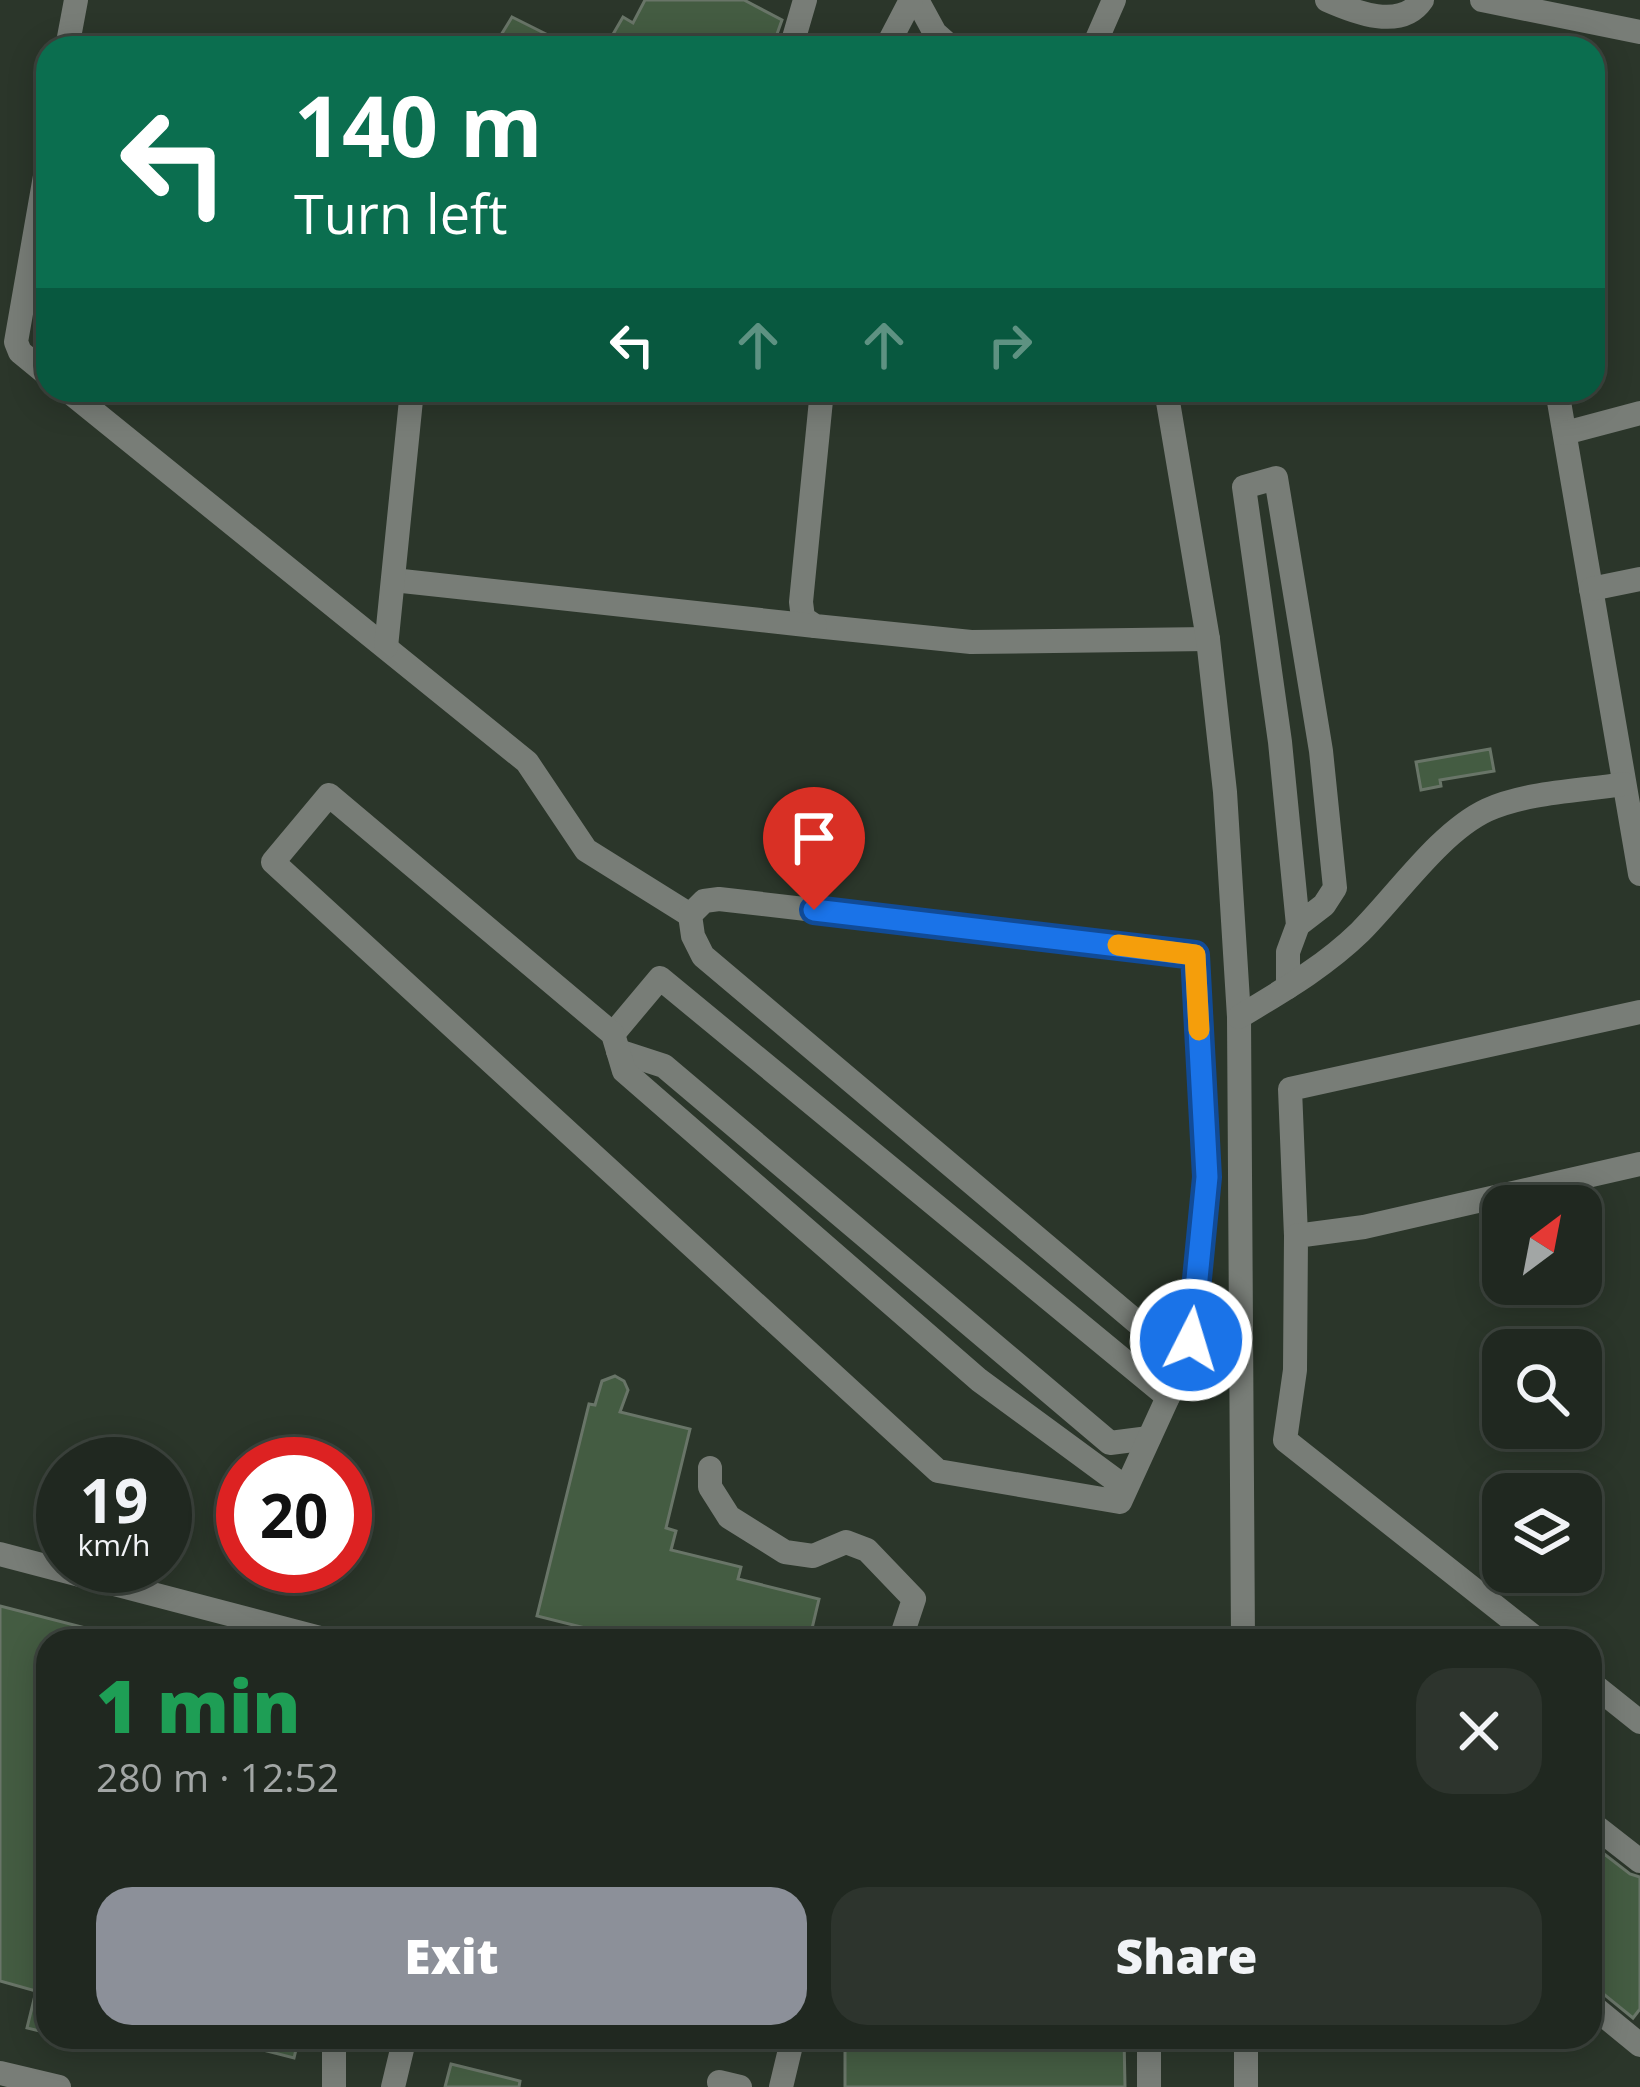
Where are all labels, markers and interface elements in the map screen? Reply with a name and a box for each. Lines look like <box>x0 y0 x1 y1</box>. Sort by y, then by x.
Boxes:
text: 140 m <box>294 67 542 182</box>
icon: left <box>96 84 252 240</box>
text: Turn left <box>294 176 507 250</box>
icon: left <box>599 312 665 378</box>
icon: ahead <box>725 312 791 378</box>
icon: ahead <box>851 312 917 378</box>
icon: right <box>977 312 1043 378</box>
pin <box>763 787 865 910</box>
icon: arrive <box>781 805 847 871</box>
north arrow <box>1482 1185 1602 1305</box>
map controls <box>1482 1185 1602 1593</box>
position arrow <box>1128 1277 1254 1403</box>
button: search <box>1482 1329 1602 1449</box>
speed limit sign: 20 <box>216 1437 372 1593</box>
text: 19 <box>80 1459 148 1541</box>
button: layers <box>1482 1473 1602 1593</box>
text: km/h <box>78 1524 150 1565</box>
text: 1 min <box>96 1656 301 1754</box>
button: close <box>1416 1668 1542 1794</box>
text: 280 m · 12:52 <box>96 1750 339 1803</box>
button: Exit <box>96 1887 807 2025</box>
button: Share <box>831 1887 1542 2025</box>

